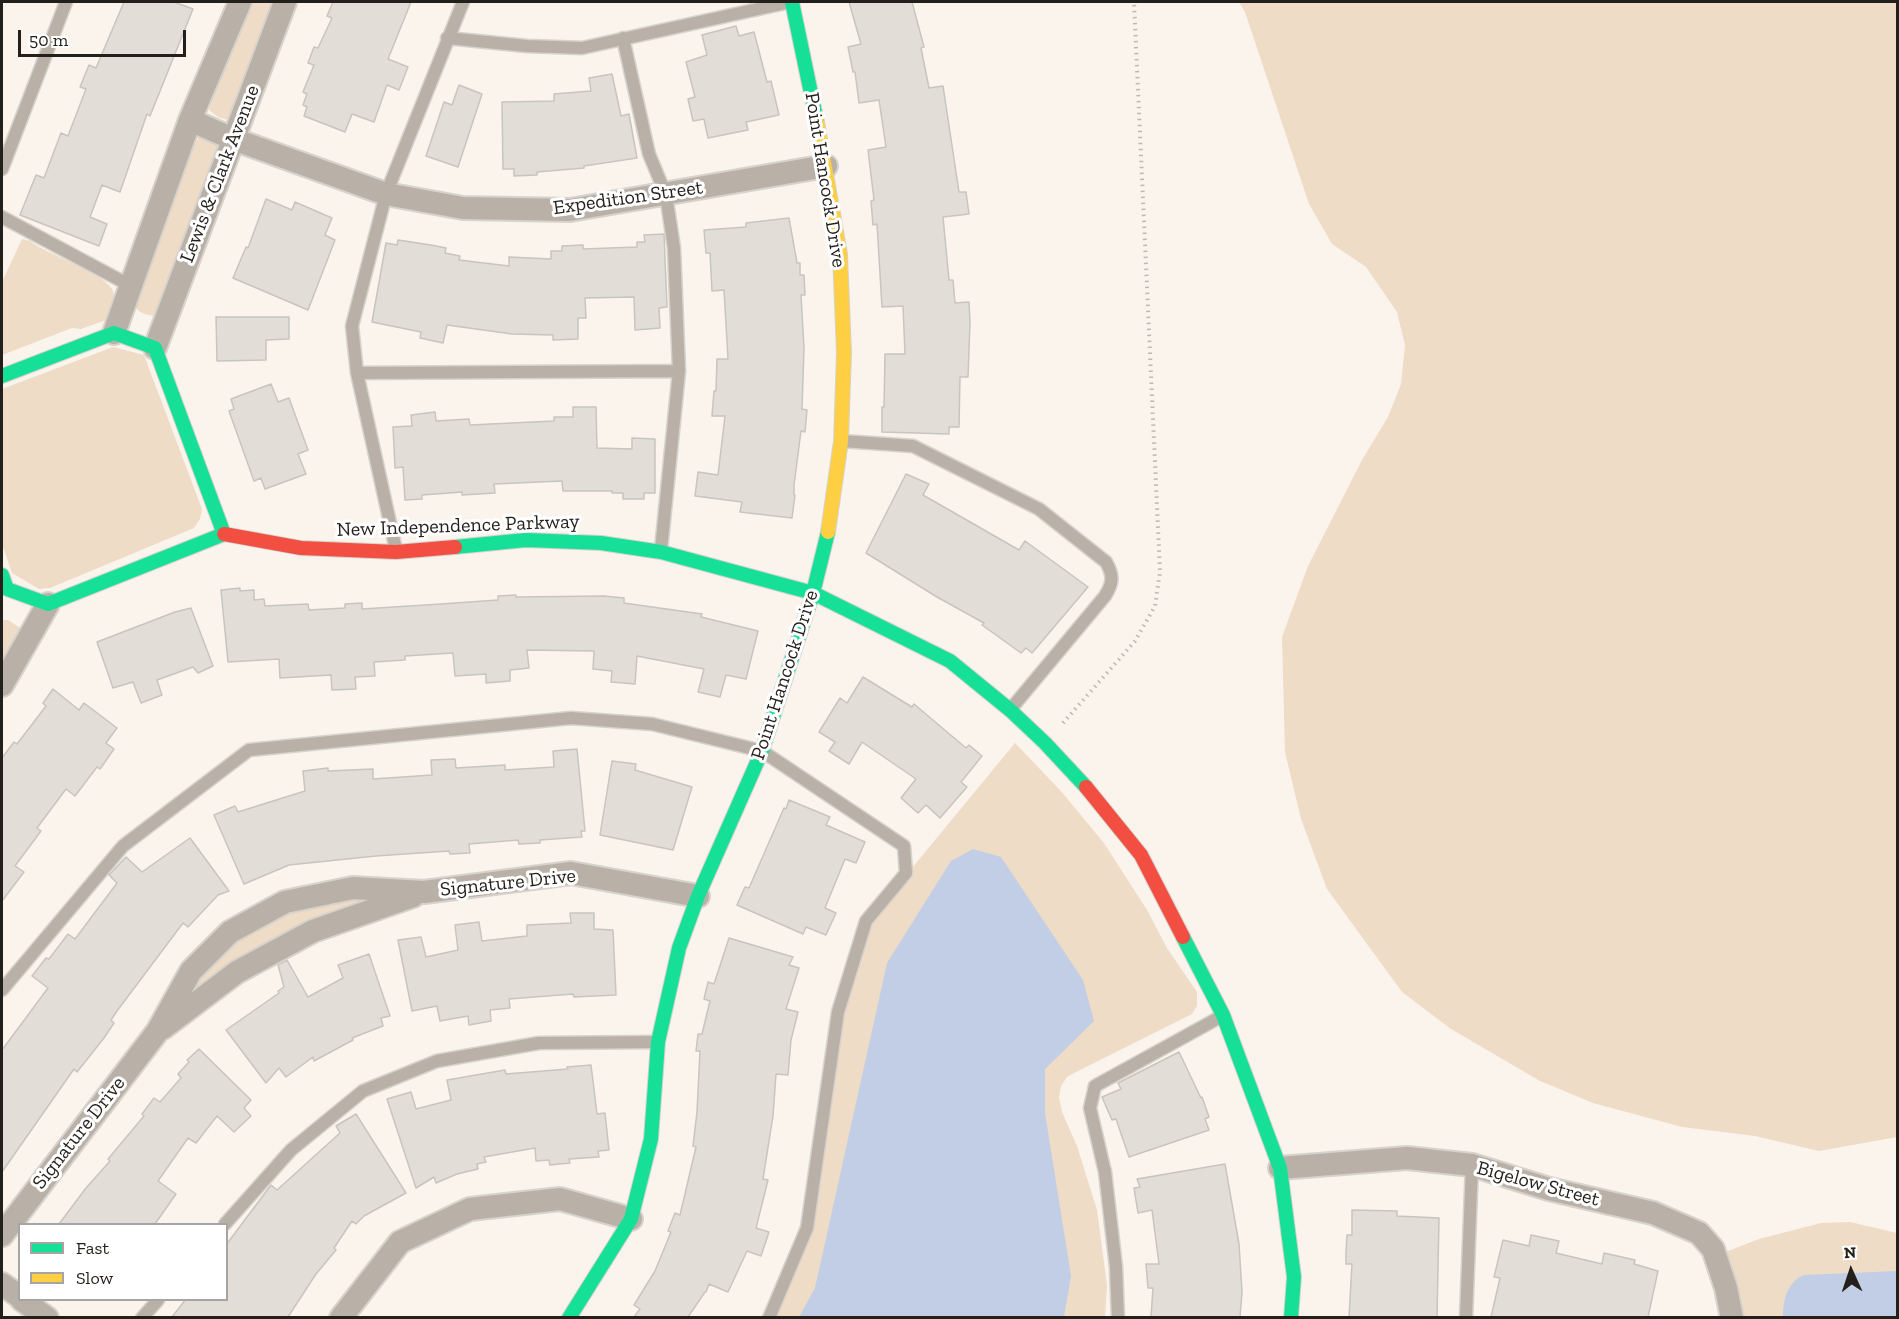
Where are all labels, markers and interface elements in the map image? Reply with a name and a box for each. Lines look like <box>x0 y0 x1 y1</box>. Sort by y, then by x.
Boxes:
scale bar <box>21 18 189 56</box>
text: 50 m <box>29 29 68 51</box>
street label: Lewis & Clark Avenue <box>175 82 265 266</box>
street label: Point Hancock Drive <box>799 91 851 269</box>
street label: Expedition Street <box>552 176 704 220</box>
street label: New Independence Parkway <box>336 510 580 542</box>
street label: Point Hancock Drive <box>746 587 824 763</box>
street label: Signature Drive <box>439 864 577 902</box>
street label: Signature Drive <box>28 1072 130 1194</box>
street label: Bigelow Street <box>1474 1156 1602 1212</box>
legend <box>18 1223 228 1301</box>
text: Fast <box>76 1237 109 1259</box>
north arrow <box>1821 1241 1881 1301</box>
text: N <box>1843 1243 1857 1262</box>
text: Slow <box>76 1267 113 1289</box>

